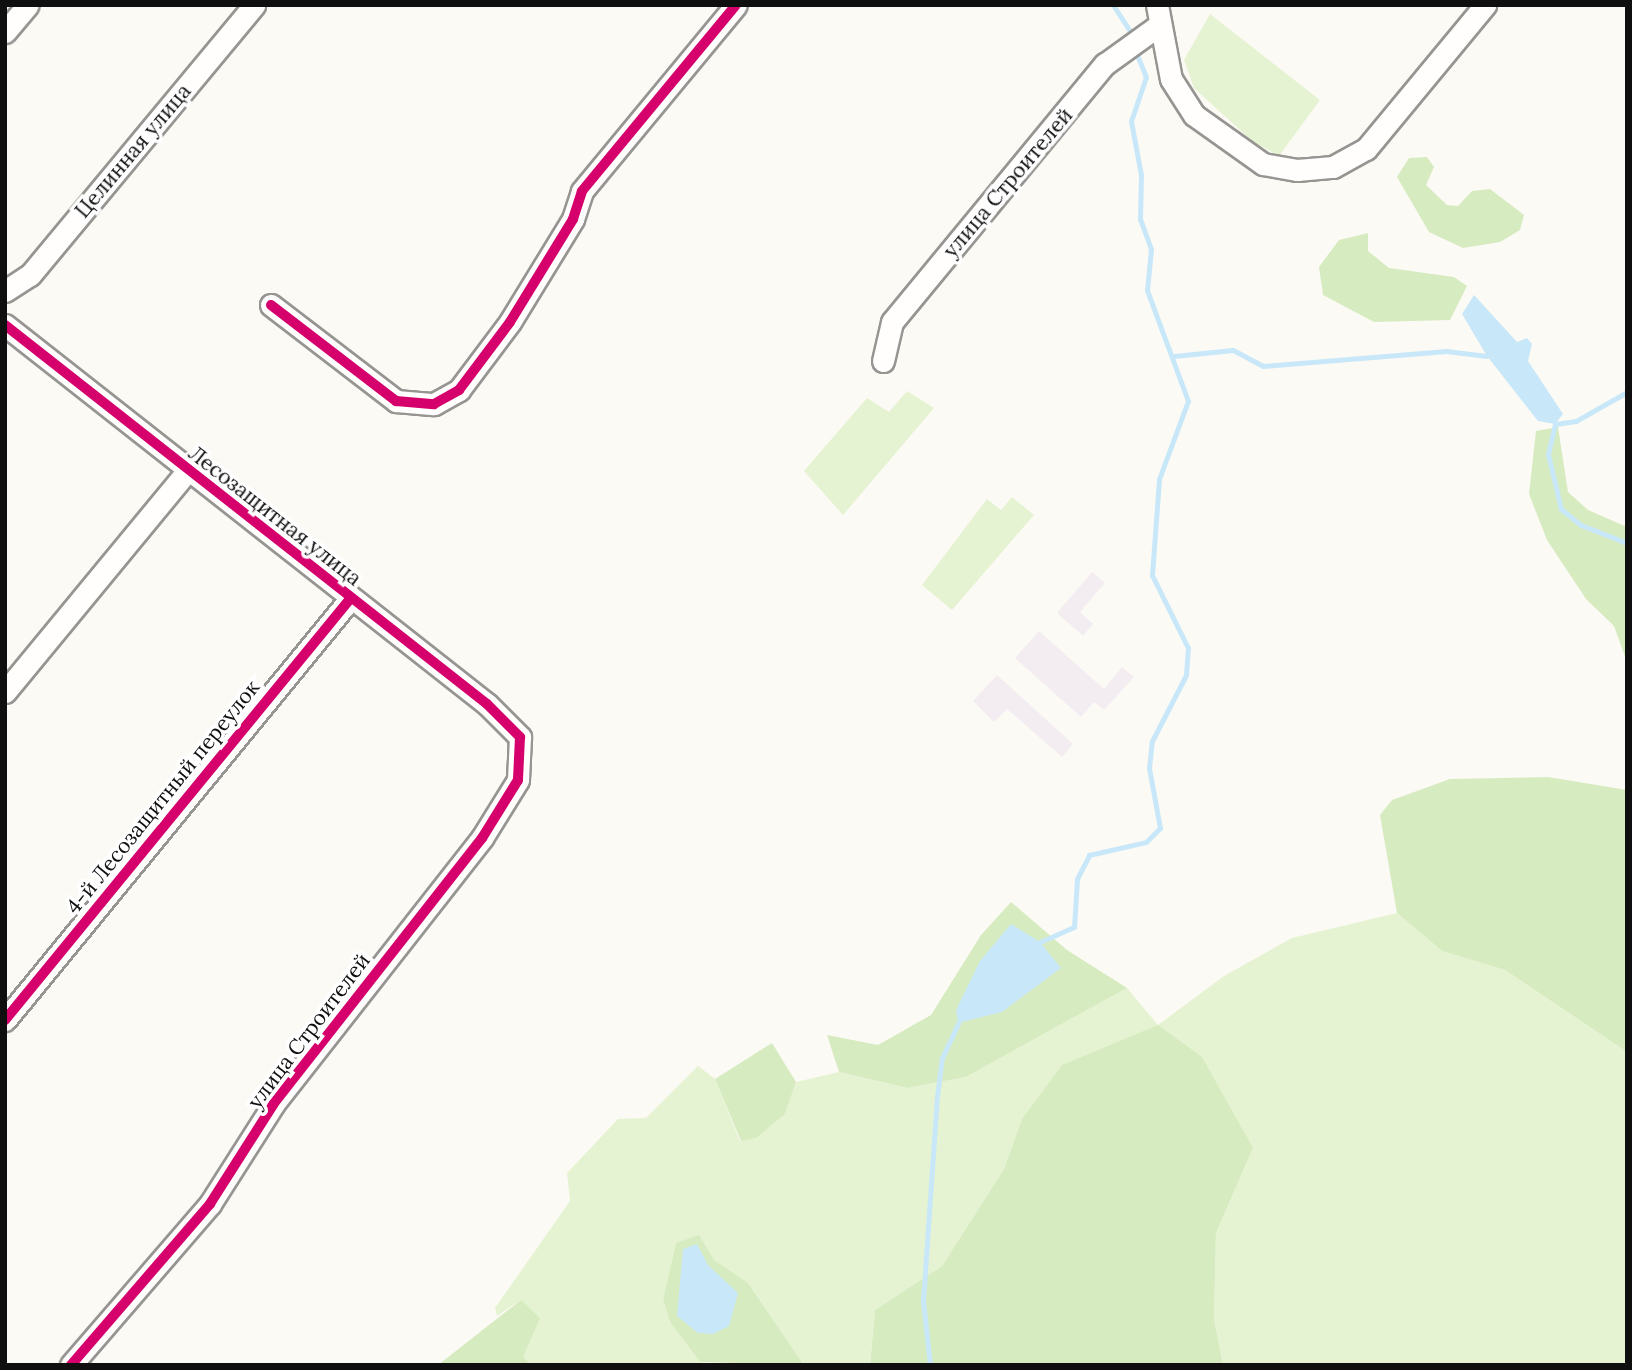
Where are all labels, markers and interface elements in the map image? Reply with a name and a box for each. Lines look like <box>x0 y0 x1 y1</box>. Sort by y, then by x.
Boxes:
street label: Целинная улица <box>70 79 196 223</box>
street label: улица Строителей <box>938 103 1078 263</box>
street label: Лесозащитная улица <box>184 441 366 591</box>
street label: 4-й Лесозащитный переулок <box>61 675 265 919</box>
street label: улица Строителей <box>242 948 376 1114</box>

